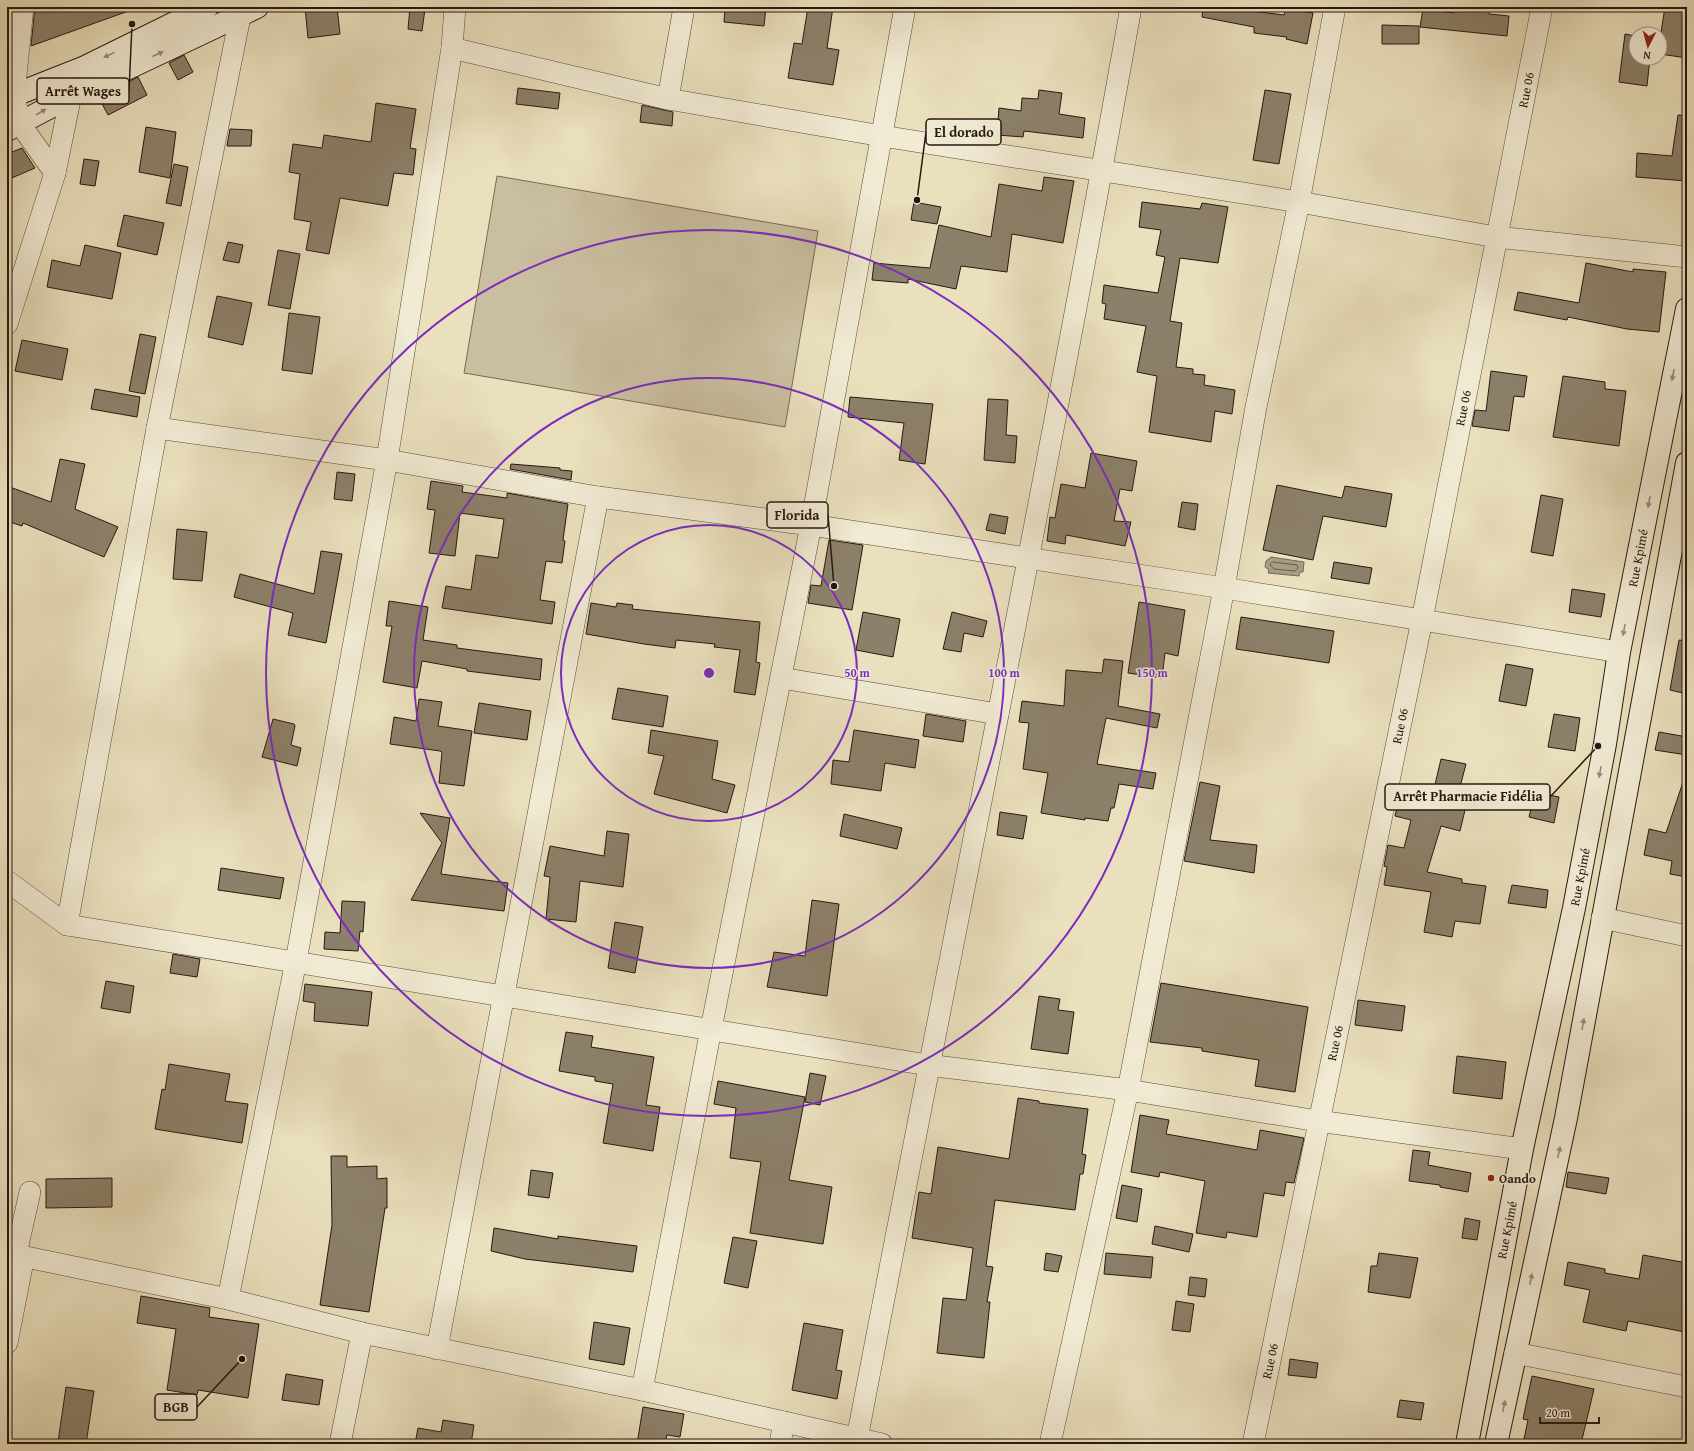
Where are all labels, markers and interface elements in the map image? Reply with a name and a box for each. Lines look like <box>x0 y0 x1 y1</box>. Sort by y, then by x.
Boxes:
north arrow <box>1628 26 1668 66</box>
text: N <box>1642 48 1651 64</box>
one-way arrow <box>152 51 163 57</box>
one-way arrow <box>103 52 115 58</box>
street label: Rue 06 <box>1513 71 1539 109</box>
callout: Arrêt Wages <box>37 78 129 104</box>
text: Arrêt Wages <box>45 81 121 101</box>
one-way arrow <box>36 109 47 116</box>
callout: El dorado <box>926 119 1001 145</box>
text: El dorado <box>934 122 994 142</box>
one-way arrow <box>1670 369 1676 381</box>
street label: Rue 06 <box>1450 389 1476 427</box>
one-way arrow <box>1646 496 1652 509</box>
callout: Florida <box>767 502 828 528</box>
text: Florida <box>774 505 820 525</box>
street label: Rue Kpimé <box>1623 527 1653 589</box>
one-way arrow <box>1620 624 1626 636</box>
text: 50 m <box>844 664 870 681</box>
text: 100 m <box>988 664 1021 681</box>
text: 150 m <box>1136 664 1169 681</box>
centre of rings <box>702 666 716 680</box>
street label: Rue 06 <box>1387 706 1413 746</box>
one-way arrow <box>1597 766 1603 778</box>
callout: Arrêt Pharmacie Fidélia <box>1385 784 1550 810</box>
text: Arrêt Pharmacie Fidélia <box>1393 786 1544 806</box>
street label: Rue Kpimé <box>1565 846 1595 908</box>
one-way arrow <box>1580 1018 1586 1030</box>
street label: Rue 06 <box>1322 1023 1348 1063</box>
one-way arrow <box>1556 1145 1562 1158</box>
place label: Oando <box>1499 1169 1536 1188</box>
marker: Oando <box>1486 1173 1496 1183</box>
street label: Rue Kpimé <box>1492 1199 1522 1261</box>
one-way arrow <box>1529 1273 1535 1285</box>
street label: Rue 06 <box>1257 1341 1283 1381</box>
callout: BGB <box>155 1394 197 1420</box>
text: BGB <box>163 1397 189 1417</box>
scale bar <box>1540 1399 1599 1425</box>
one-way arrow <box>1502 1400 1508 1412</box>
text: 20 m <box>1546 1404 1570 1421</box>

